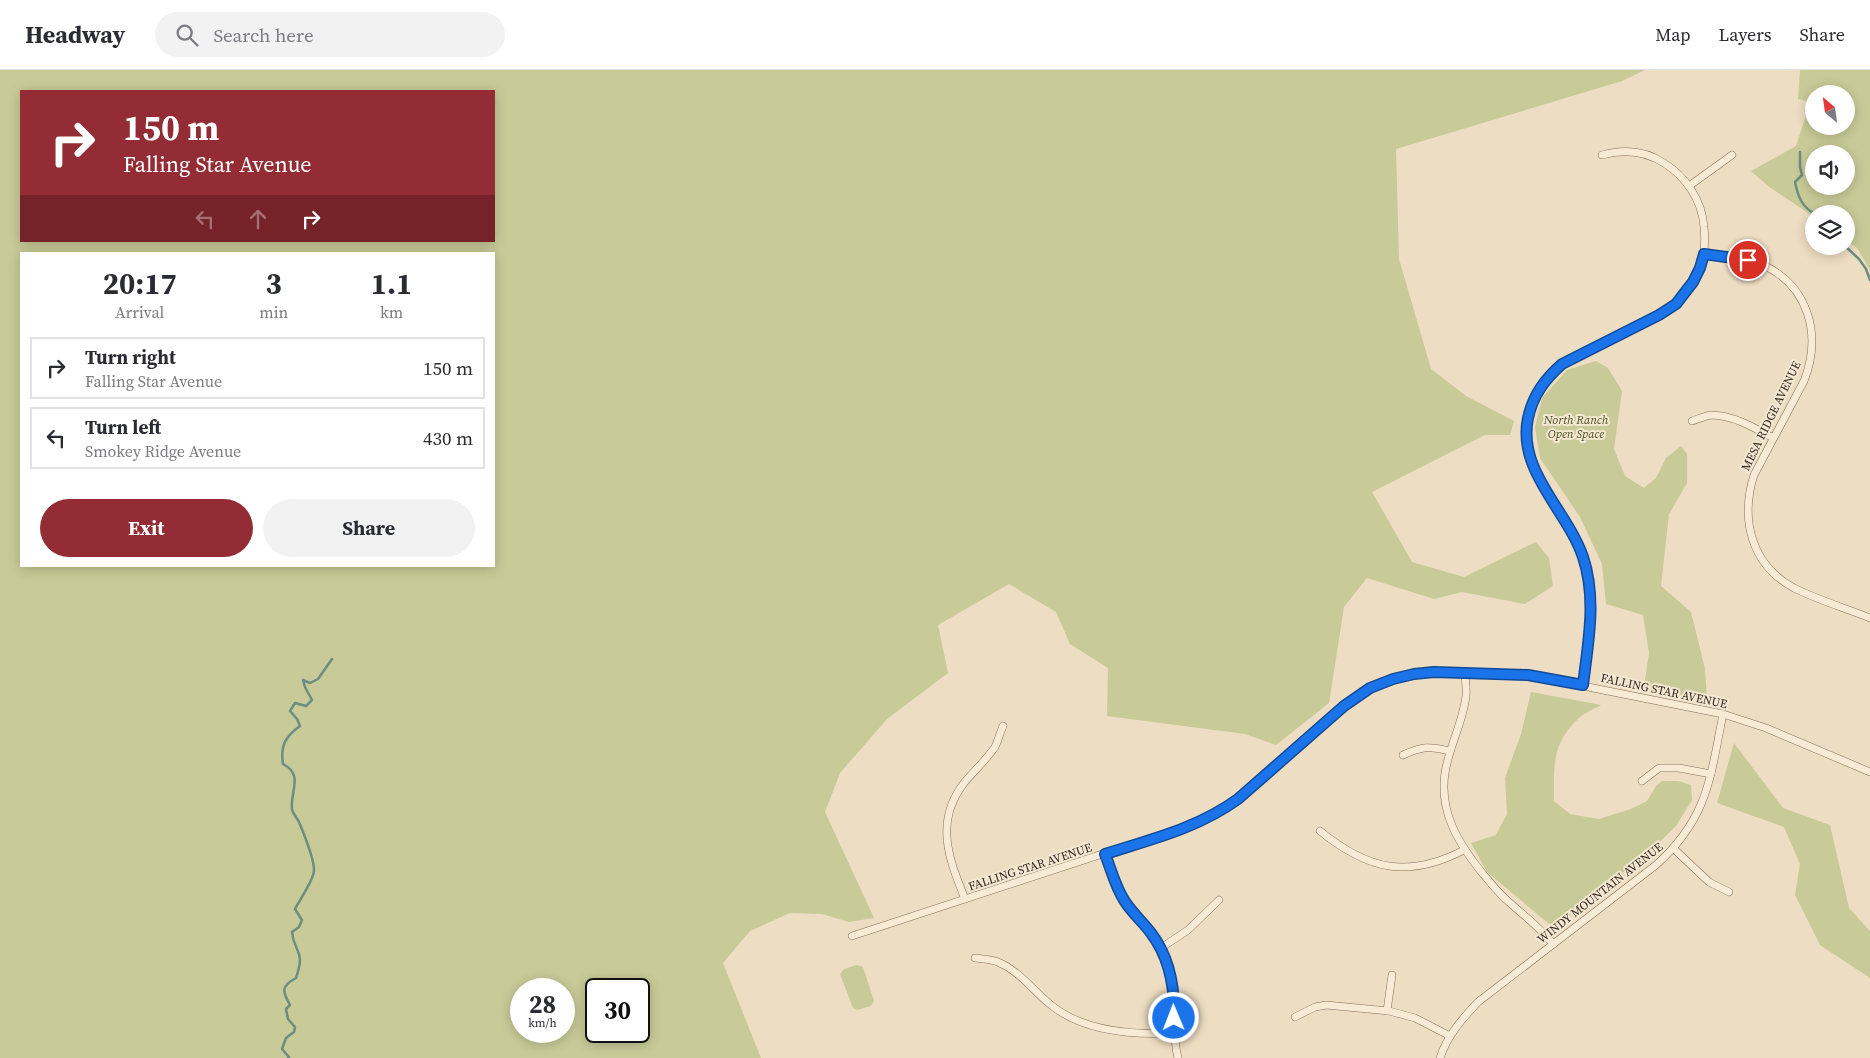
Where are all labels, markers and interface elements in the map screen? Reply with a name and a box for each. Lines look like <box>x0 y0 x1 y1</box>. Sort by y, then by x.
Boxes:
search box <box>155 12 505 57</box>
text: Headway <box>25 18 125 51</box>
icon: search <box>173 21 201 49</box>
text: Search here <box>213 22 314 48</box>
text: Map <box>1655 22 1690 47</box>
text: Layers <box>1718 22 1771 47</box>
text: Share <box>1799 22 1845 47</box>
north arrow <box>1805 85 1855 135</box>
map controls <box>1805 85 1855 255</box>
text: 150 m <box>123 104 219 152</box>
icon: right <box>40 110 105 175</box>
button: sound <box>1805 145 1855 195</box>
text: Falling Star Avenue <box>123 149 312 179</box>
icon: left <box>191 205 219 233</box>
icon: ahead <box>244 205 272 233</box>
icon: right <box>297 205 325 233</box>
button: layers <box>1805 205 1855 255</box>
pin <box>1727 239 1769 281</box>
icon: arrive <box>1734 246 1762 274</box>
text: 20:17 <box>103 263 177 304</box>
text: 3 <box>266 263 282 304</box>
text: 1.1 <box>371 263 412 304</box>
text: Arrival <box>115 301 164 323</box>
text: min <box>259 301 288 323</box>
text: km <box>380 301 403 323</box>
text: Turn right <box>85 344 176 370</box>
icon: right <box>42 354 70 382</box>
text: 150 m <box>423 355 473 381</box>
street label: MESA RIDGE AVENUE <box>1738 359 1804 473</box>
text: Falling Star Avenue <box>85 370 222 392</box>
park label: North Ranch Open Space <box>1543 412 1609 442</box>
text: Turn left <box>85 414 161 440</box>
icon: left <box>42 424 70 452</box>
text: 430 m <box>423 425 473 451</box>
text: Smokey Ridge Avenue <box>85 440 241 462</box>
button: Exit <box>40 499 253 557</box>
button: Share <box>263 499 475 557</box>
street label: FALLING STAR AVENUE <box>1599 670 1729 712</box>
street label: FALLING STAR AVENUE <box>966 839 1094 895</box>
street label: WINDY MOUNTAIN AVENUE <box>1534 839 1666 947</box>
speed limit sign: 30 <box>585 978 650 1043</box>
text: 28 <box>529 987 556 1021</box>
position arrow <box>1147 991 1199 1043</box>
text: km/h <box>528 1015 557 1031</box>

